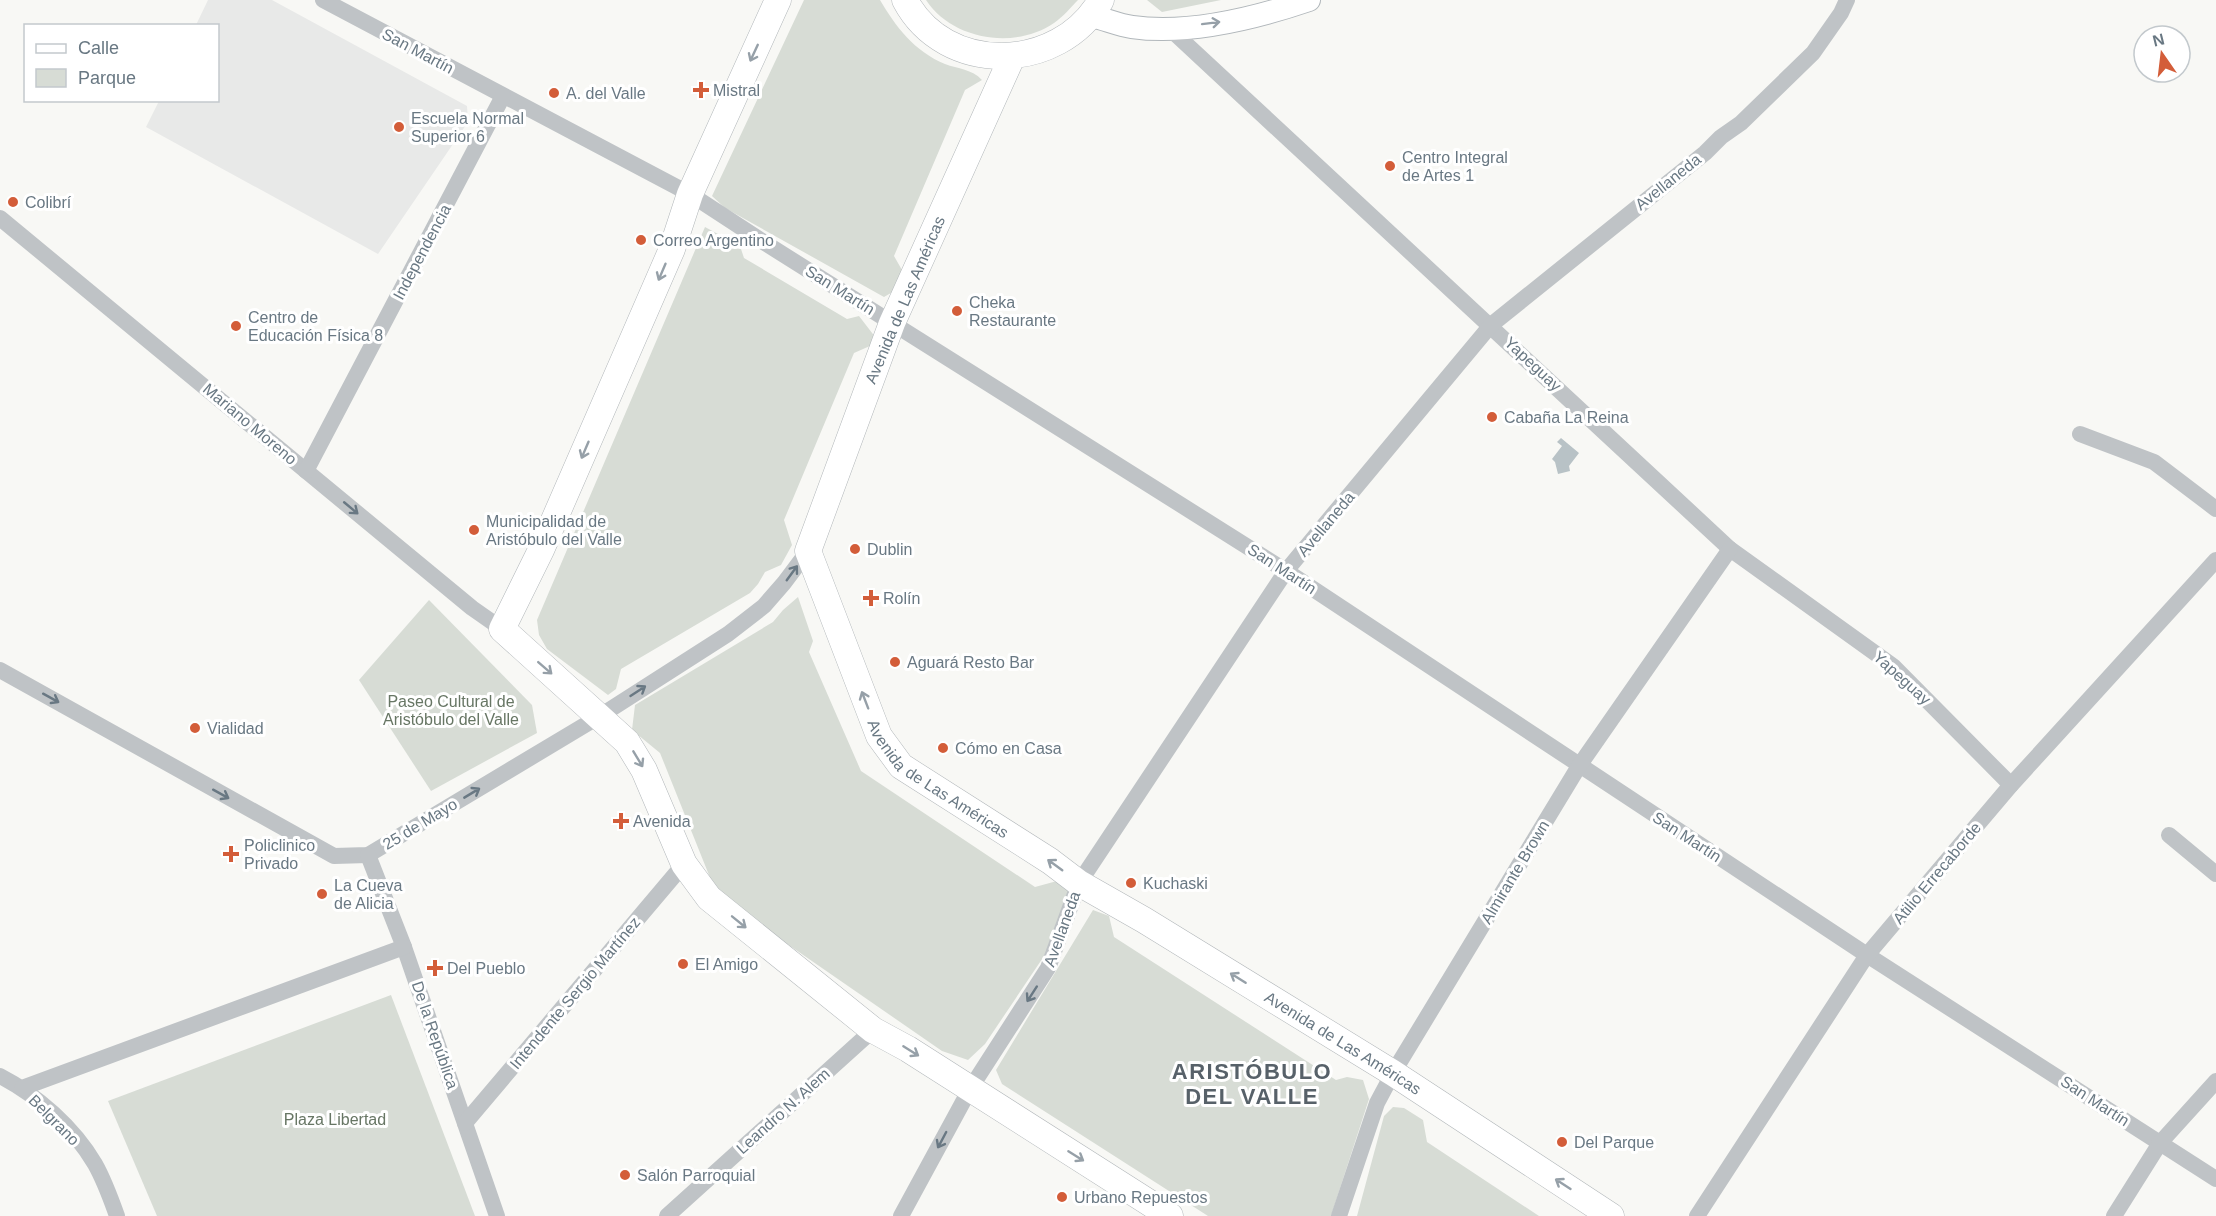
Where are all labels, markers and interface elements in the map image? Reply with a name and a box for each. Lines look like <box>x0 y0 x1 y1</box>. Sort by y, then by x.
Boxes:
one-way arrow <box>1201 18 1221 29</box>
legend <box>24 24 219 102</box>
north arrow <box>2132 24 2192 84</box>
street label: San Martín <box>379 25 457 77</box>
text: N <box>2151 30 2166 50</box>
text: Calle <box>78 38 119 58</box>
one-way arrow <box>748 44 759 62</box>
text: Parque <box>78 68 136 88</box>
place label: Mistral <box>713 82 760 99</box>
marker: Mistral <box>694 83 708 97</box>
place label: A. del Valle <box>566 85 646 102</box>
marker: A. del Valle <box>547 86 561 100</box>
place label: Escuela Normal Superior 6 <box>411 110 524 145</box>
marker: Escuela Normal Superior 6 <box>392 120 406 134</box>
place label: Centro Integral de Artes 1 <box>1402 149 1508 184</box>
street label: Avellaneda <box>1632 151 1704 213</box>
marker: Centro Integral de Artes 1 <box>1383 159 1397 173</box>
place label: Colibrí <box>25 194 72 211</box>
marker: Colibrí <box>6 195 20 209</box>
street label: Independencia <box>390 202 454 302</box>
street label: Avenida de Las Américas <box>862 214 948 386</box>
place label: Correo Argentino <box>653 232 774 249</box>
marker: Correo Argentino <box>634 233 648 247</box>
one-way arrow <box>656 262 668 280</box>
street label: San Martín <box>802 262 878 318</box>
place label: Cheka Restaurante <box>969 294 1056 329</box>
marker: Cheka Restaurante <box>950 304 964 318</box>
place label: Centro de Educación Física 8 <box>248 309 383 344</box>
marker: Centro de Educación Física 8 <box>229 319 243 333</box>
street label: Yapeguay <box>1501 334 1565 394</box>
street label: Mariano Moreno <box>200 380 300 468</box>
place label: Cabaña La Reina <box>1504 409 1629 426</box>
marker: Cabaña La Reina <box>1485 410 1499 424</box>
one-way arrow <box>579 441 590 459</box>
street label: Avellaneda <box>1294 488 1358 560</box>
one-way arrow <box>343 501 358 515</box>
place label: Municipalidad de Aristóbulo del Valle <box>486 513 622 548</box>
marker: Municipalidad de Aristóbulo del Valle <box>467 523 481 537</box>
place label: Dublin <box>867 541 912 558</box>
street label: San Martín <box>1245 541 1319 597</box>
marker: Dublin <box>848 542 862 556</box>
one-way arrow <box>786 566 798 582</box>
place label: Rolín <box>883 590 920 607</box>
marker: Rolín <box>864 591 878 605</box>
street label: Yapeguay <box>1870 648 1934 708</box>
place label: Aguará Resto Bar <box>907 654 1035 671</box>
marker: Aguará Resto Bar <box>888 655 902 669</box>
one-way arrow <box>538 661 553 675</box>
one-way arrow <box>629 685 646 697</box>
one-way arrow <box>859 692 870 710</box>
one-way arrow <box>42 693 59 705</box>
park label: Paseo Cultural de Aristóbulo del Valle <box>383 693 519 728</box>
street label: Avenida de Las Américas <box>865 717 1012 841</box>
place label: Vialidad <box>207 720 264 737</box>
marker: Vialidad <box>188 721 202 735</box>
place label: Cómo en Casa <box>955 740 1062 757</box>
marker: Cómo en Casa <box>936 741 950 755</box>
one-way arrow <box>632 750 644 767</box>
one-way arrow <box>463 786 480 798</box>
one-way arrow <box>212 788 229 800</box>
street label: 25 de Mayo <box>380 795 460 853</box>
street label: San Martín <box>1650 809 1724 865</box>
place label: Avenida <box>633 813 691 830</box>
marker: Avenida <box>614 814 628 828</box>
street label: Almirante Brown <box>1477 817 1553 927</box>
street label: Atilio Errecaborde <box>1890 819 1984 927</box>
place label: Policlinico Privado <box>244 837 315 872</box>
marker: Policlinico Privado <box>222 845 240 863</box>
one-way arrow <box>1047 859 1063 871</box>
place label: Kuchaski <box>1143 875 1208 892</box>
marker: Kuchaski <box>1124 876 1138 890</box>
place label: La Cueva de Alicia <box>334 877 403 912</box>
marker: La Cueva de Alicia <box>315 887 329 901</box>
street label: Avellaneda <box>1041 889 1084 969</box>
street label: Intendente Sergio Martínez <box>506 914 644 1072</box>
one-way arrow <box>731 915 747 928</box>
place label: El Amigo <box>695 956 758 973</box>
marker: El Amigo <box>676 957 690 971</box>
place label: Del Pueblo <box>447 960 525 977</box>
marker: Del Pueblo <box>428 961 442 975</box>
one-way arrow <box>1230 972 1247 985</box>
street label: De la República <box>409 979 461 1091</box>
one-way arrow <box>1026 985 1038 1002</box>
street label: Avenida de Las Américas <box>1262 988 1424 1098</box>
one-way arrow <box>902 1046 919 1058</box>
district label: ARISTÓBULO DEL VALLE <box>1172 1059 1332 1109</box>
street label: Leandro N. Alem <box>733 1065 833 1157</box>
street label: San Martín <box>2058 1073 2132 1129</box>
street label: Belgrano <box>25 1091 83 1149</box>
park label: Plaza Libertad <box>284 1111 386 1128</box>
one-way arrow <box>936 1131 947 1149</box>
place label: Del Parque <box>1574 1134 1654 1151</box>
marker: Del Parque <box>1555 1135 1569 1149</box>
one-way arrow <box>1067 1150 1084 1162</box>
place label: Salón Parroquial <box>637 1167 755 1184</box>
marker: Salón Parroquial <box>618 1168 632 1182</box>
one-way arrow <box>1555 1178 1571 1190</box>
place label: Urbano Repuestos <box>1074 1189 1207 1206</box>
marker: Urbano Repuestos <box>1055 1190 1069 1204</box>

